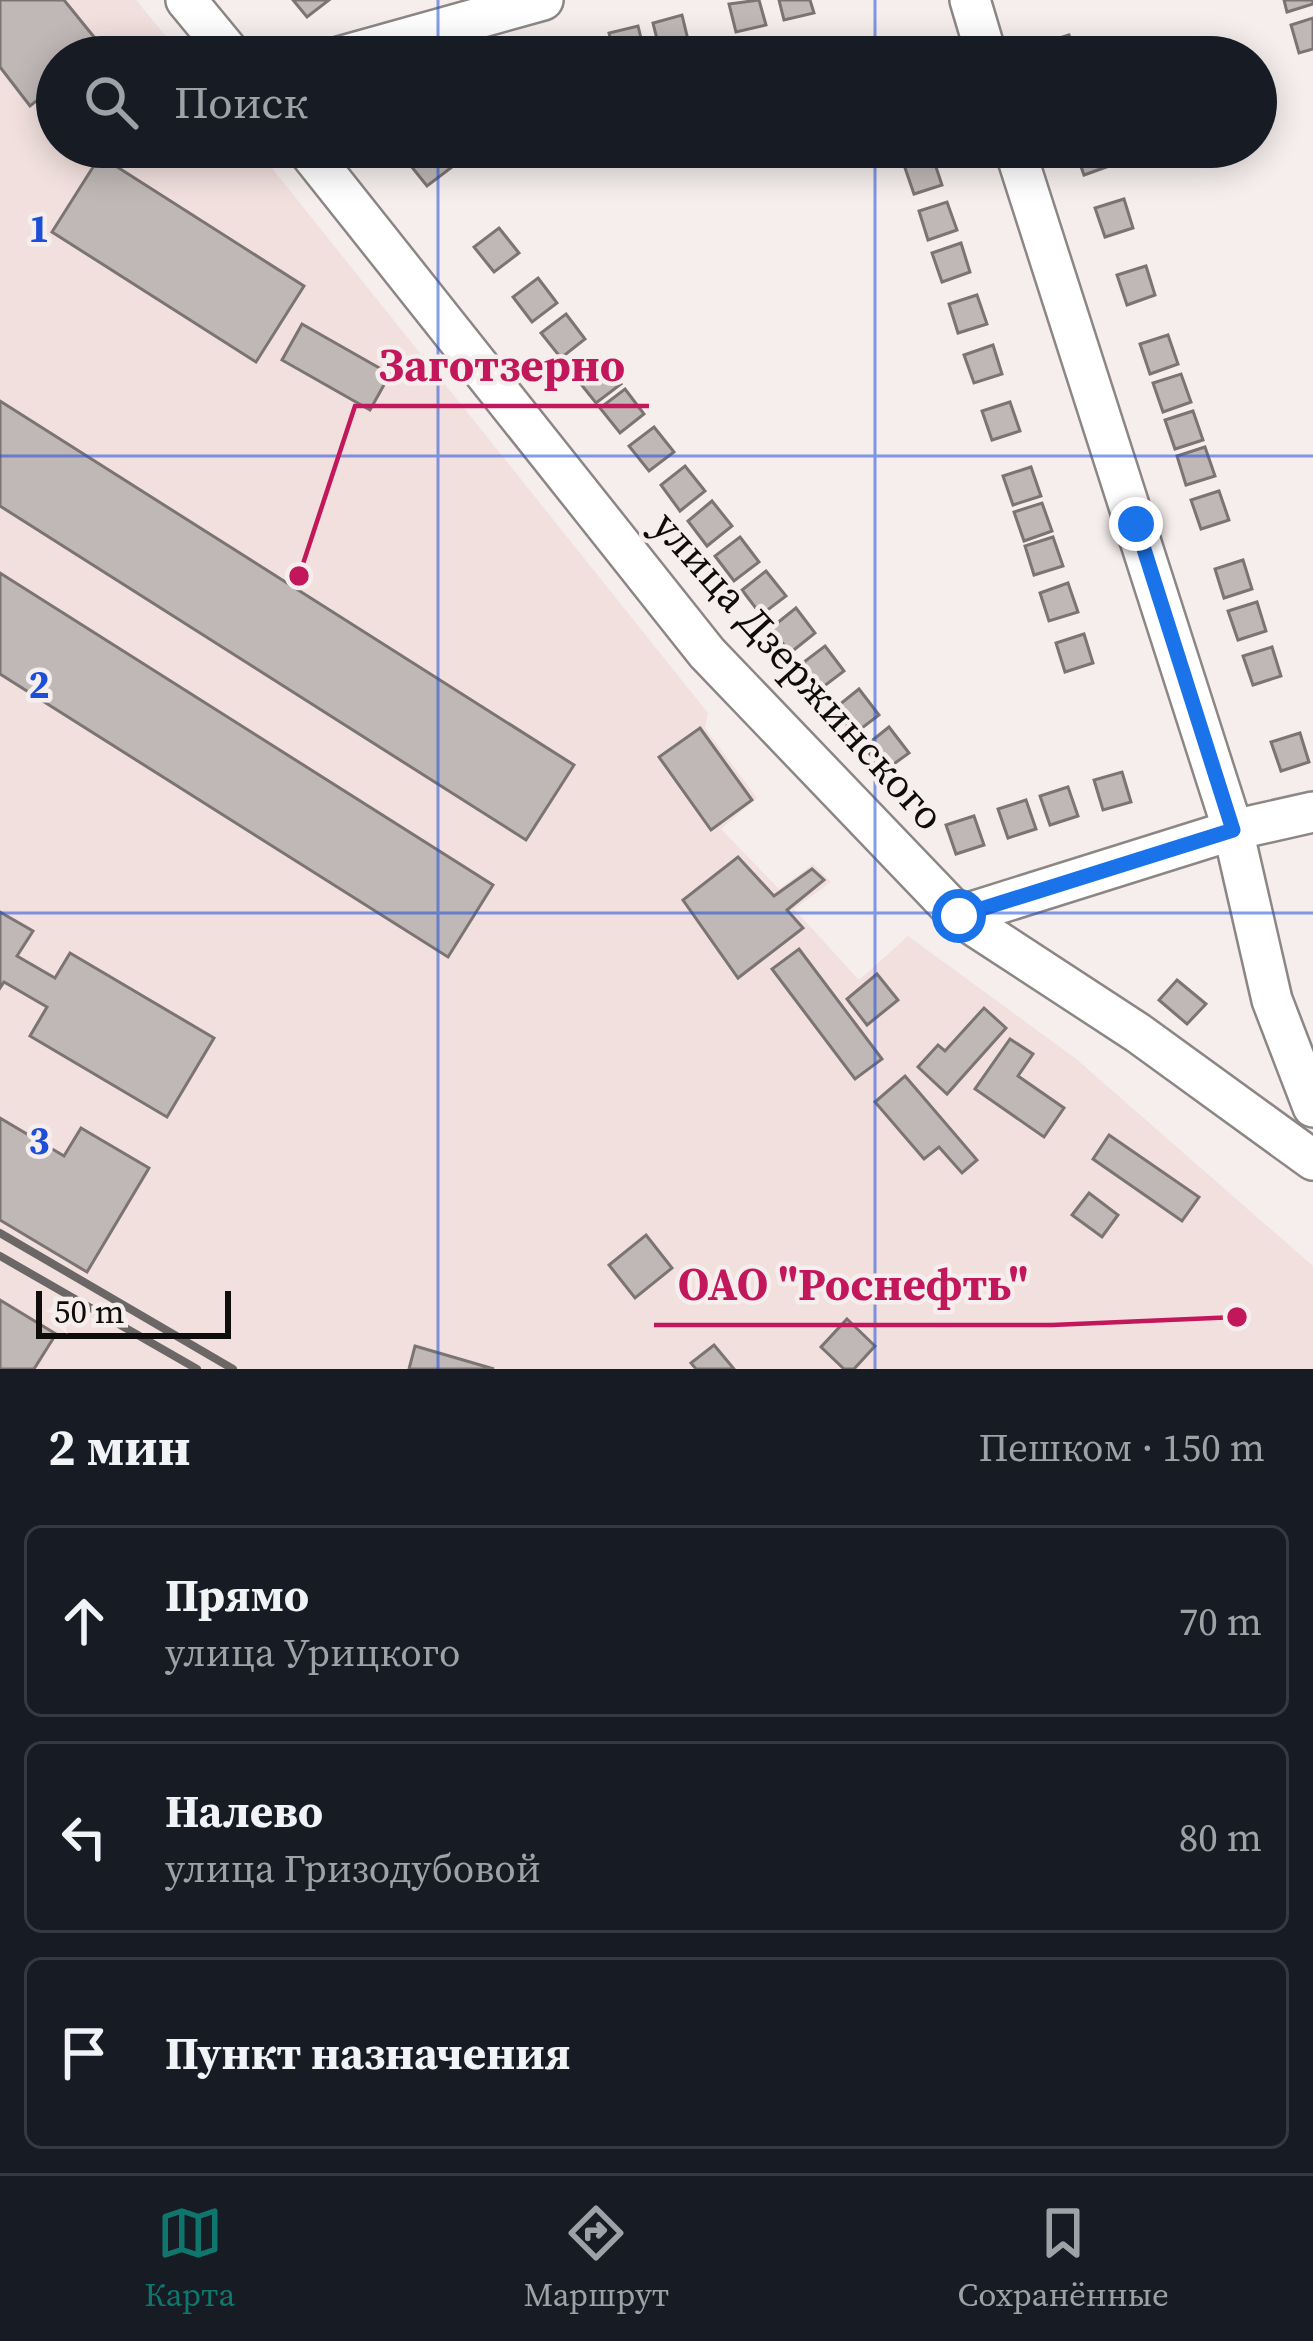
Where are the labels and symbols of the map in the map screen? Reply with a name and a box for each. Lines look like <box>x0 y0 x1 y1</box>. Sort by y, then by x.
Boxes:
text: 1 <box>28 202 50 255</box>
callout: Заготзерно <box>355 325 649 406</box>
text: Заготзерно <box>379 334 625 396</box>
street label: улица Дзержинского <box>640 497 958 843</box>
route end <box>1109 497 1163 551</box>
text: 2 <box>28 658 50 711</box>
route start <box>932 889 986 943</box>
text: 3 <box>28 1114 50 1167</box>
callout: ОАО "Роснефть" <box>654 1244 1052 1325</box>
text: ОАО "Роснефть" <box>678 1253 1028 1315</box>
scale bar <box>36 1285 231 1338</box>

